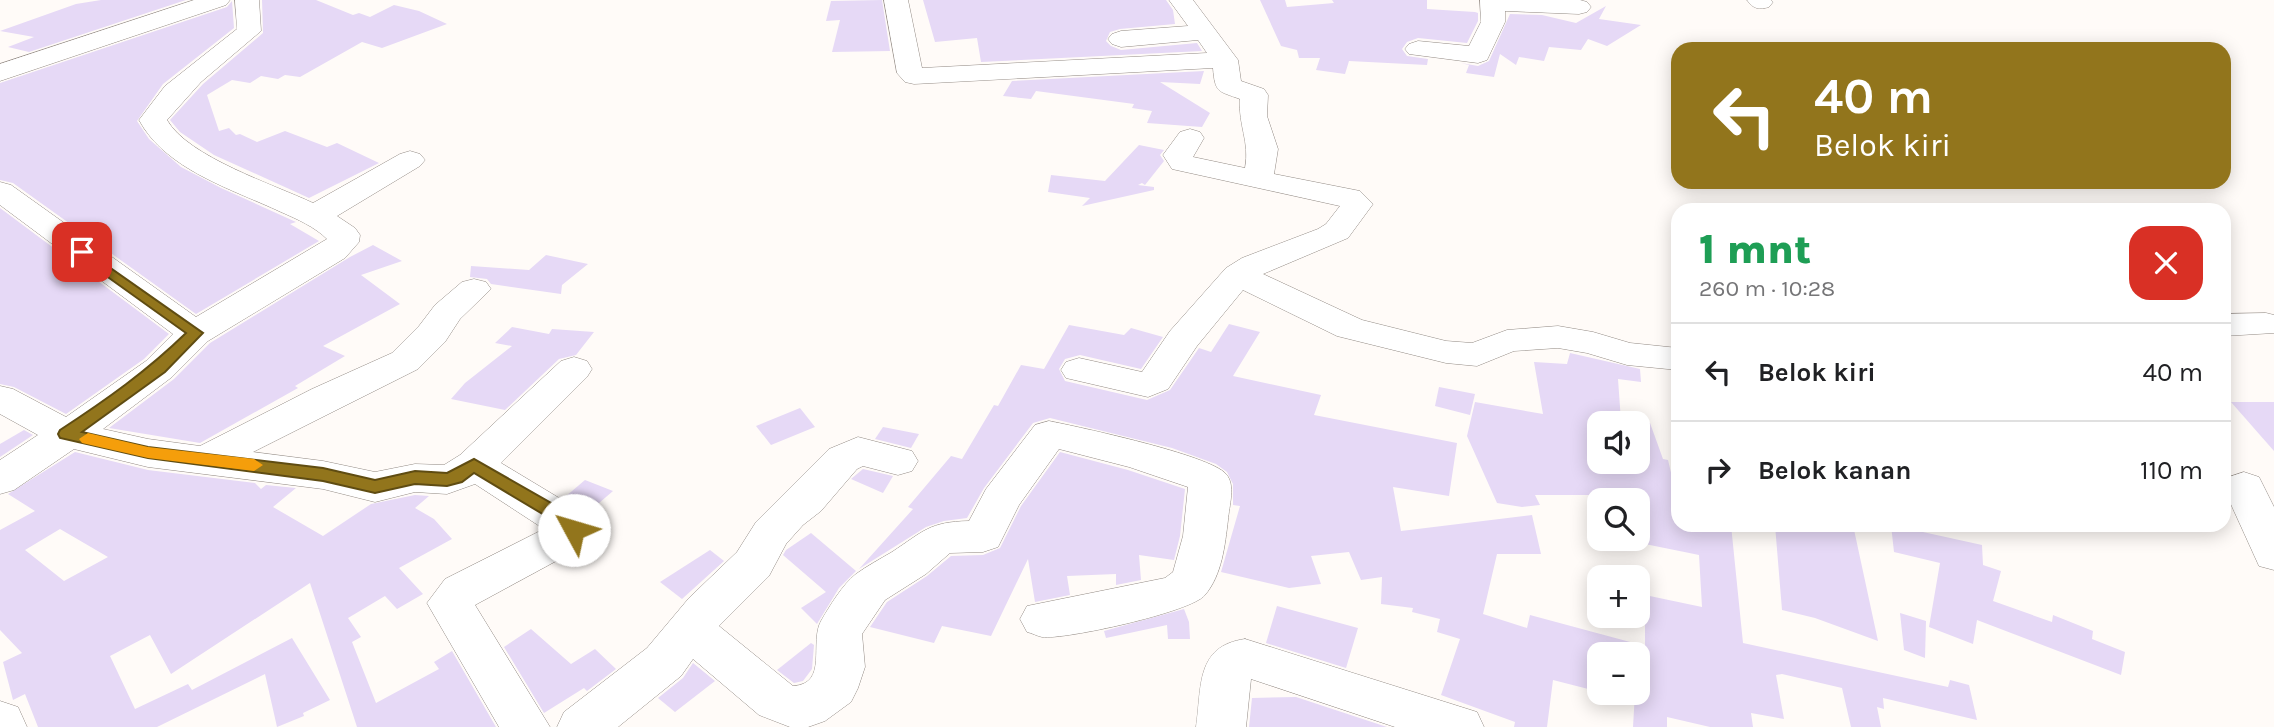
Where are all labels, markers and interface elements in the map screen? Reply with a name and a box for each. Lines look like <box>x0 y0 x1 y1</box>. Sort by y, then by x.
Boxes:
text: 40 m <box>1814 68 1933 125</box>
icon: left <box>1699 70 1790 161</box>
text: Belok kiri <box>1814 127 1951 164</box>
pin <box>52 222 112 282</box>
text: 1 mnt <box>1699 224 1811 274</box>
button: close <box>2129 226 2203 300</box>
icon: arrive <box>63 233 101 271</box>
text: 260 m · 10:28 <box>1699 275 1835 302</box>
icon: left <box>1699 353 1737 391</box>
text: Belok kiri <box>1758 357 1876 388</box>
text: 40 m <box>2143 357 2203 388</box>
map controls <box>1587 411 1650 705</box>
button: sound <box>1587 411 1650 474</box>
icon: right <box>1699 451 1737 489</box>
text: Belok kanan <box>1758 455 1911 486</box>
text: 110 m <box>2140 455 2203 486</box>
button: search <box>1587 488 1650 551</box>
position arrow <box>537 493 611 567</box>
button: + <box>1587 565 1650 628</box>
button: − <box>1587 642 1650 705</box>

